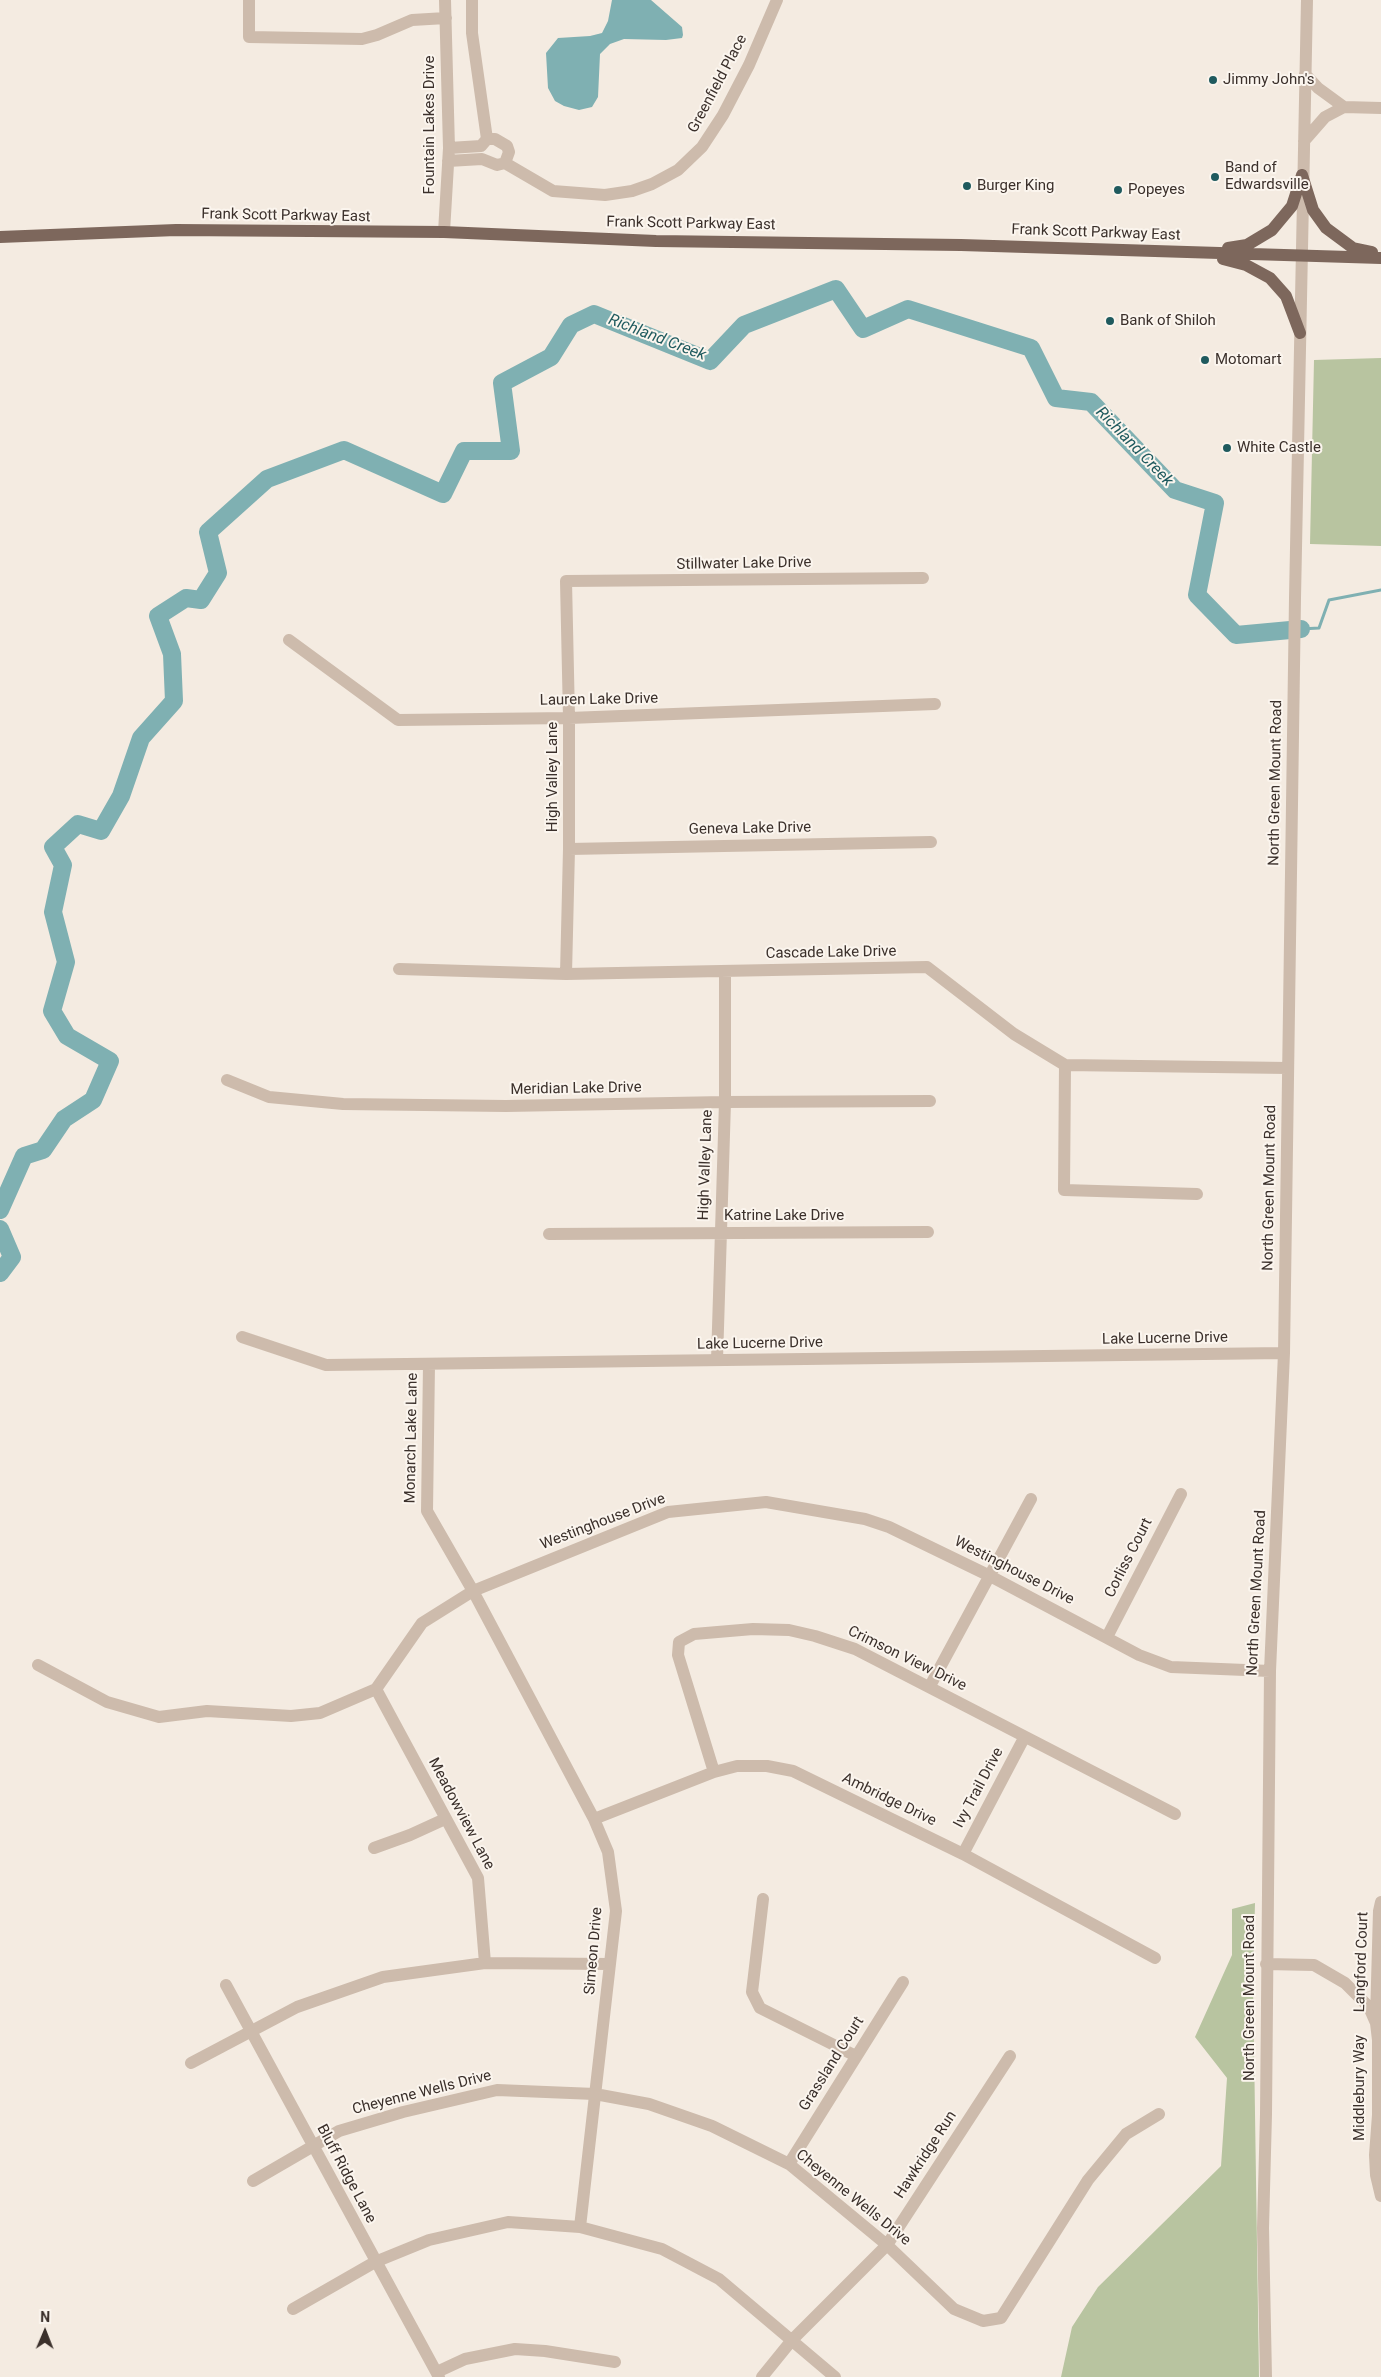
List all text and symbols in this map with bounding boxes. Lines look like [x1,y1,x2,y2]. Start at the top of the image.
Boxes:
street label: Greenfield Place [685,32,751,136]
street label: Fountain Lakes Drive [421,56,439,194]
place label: Jimmy John's [1223,71,1314,89]
marker: Jimmy John's [1207,74,1219,86]
place label: Band of Edwardsville [1225,159,1309,194]
marker: Band of Edwardsville [1209,171,1221,183]
place label: Burger King [977,177,1055,195]
marker: Burger King [961,180,973,192]
place label: Popeyes [1128,181,1185,199]
marker: Popeyes [1112,184,1124,196]
street label: Frank Scott Parkway East [201,206,371,226]
street label: Frank Scott Parkway East [606,214,776,234]
street label: Frank Scott Parkway East [1011,221,1181,245]
water label: Richland Creek [605,311,709,365]
place label: Bank of Shiloh [1120,312,1216,330]
marker: Bank of Shiloh [1104,315,1116,327]
place label: Motomart [1215,351,1282,369]
marker: Motomart [1199,354,1211,366]
water label: Richland Creek [1091,403,1177,491]
place label: White Castle [1237,439,1321,457]
marker: White Castle [1221,442,1233,454]
street label: Stillwater Lake Drive [676,554,812,574]
street label: Lauren Lake Drive [540,690,658,710]
street label: North Green Mount Road [1266,700,1286,866]
street label: High Valley Lane [544,722,562,832]
street label: Geneva Lake Drive [689,819,811,839]
street label: Cascade Lake Drive [765,943,897,963]
street label: Meridian Lake Drive [510,1079,642,1099]
street label: North Green Mount Road [1260,1105,1280,1271]
street label: High Valley Lane [695,1109,717,1221]
street label: Katrine Lake Drive [724,1207,844,1225]
street label: Lake Lucerne Drive [1102,1329,1228,1349]
street label: Lake Lucerne Drive [697,1334,823,1354]
street label: Monarch Lake Lane [402,1372,422,1504]
street label: Westinghouse Drive [538,1490,668,1554]
street label: North Green Mount Road [1244,1510,1270,1676]
street label: Corliss Court [1101,1515,1157,1601]
street label: Westinghouse Drive [951,1533,1077,1609]
street label: Crimson View Drive [845,1622,969,1696]
street label: Ivy Trail Drive [950,1745,1008,1831]
street label: Meadowview Lane [424,1755,498,1873]
street label: Ambridge Drive [839,1769,939,1831]
street label: Simeon Drive [581,1906,607,1996]
street label: Langford Court [1351,1911,1373,2013]
street label: North Green Mount Road [1241,1915,1259,2081]
street label: Grassland Court [796,2013,868,2115]
street label: Middlebury Way [1351,2035,1369,2141]
street label: Cheyenne Wells Drive [351,2067,493,2119]
street label: Hawkridge Run [891,2108,961,2202]
street label: Bluff Ridge Lane [312,2122,380,2226]
street label: Cheyenne Wells Drive [792,2146,914,2250]
north arrow [20,2307,70,2357]
text: N [40,2309,50,2325]

